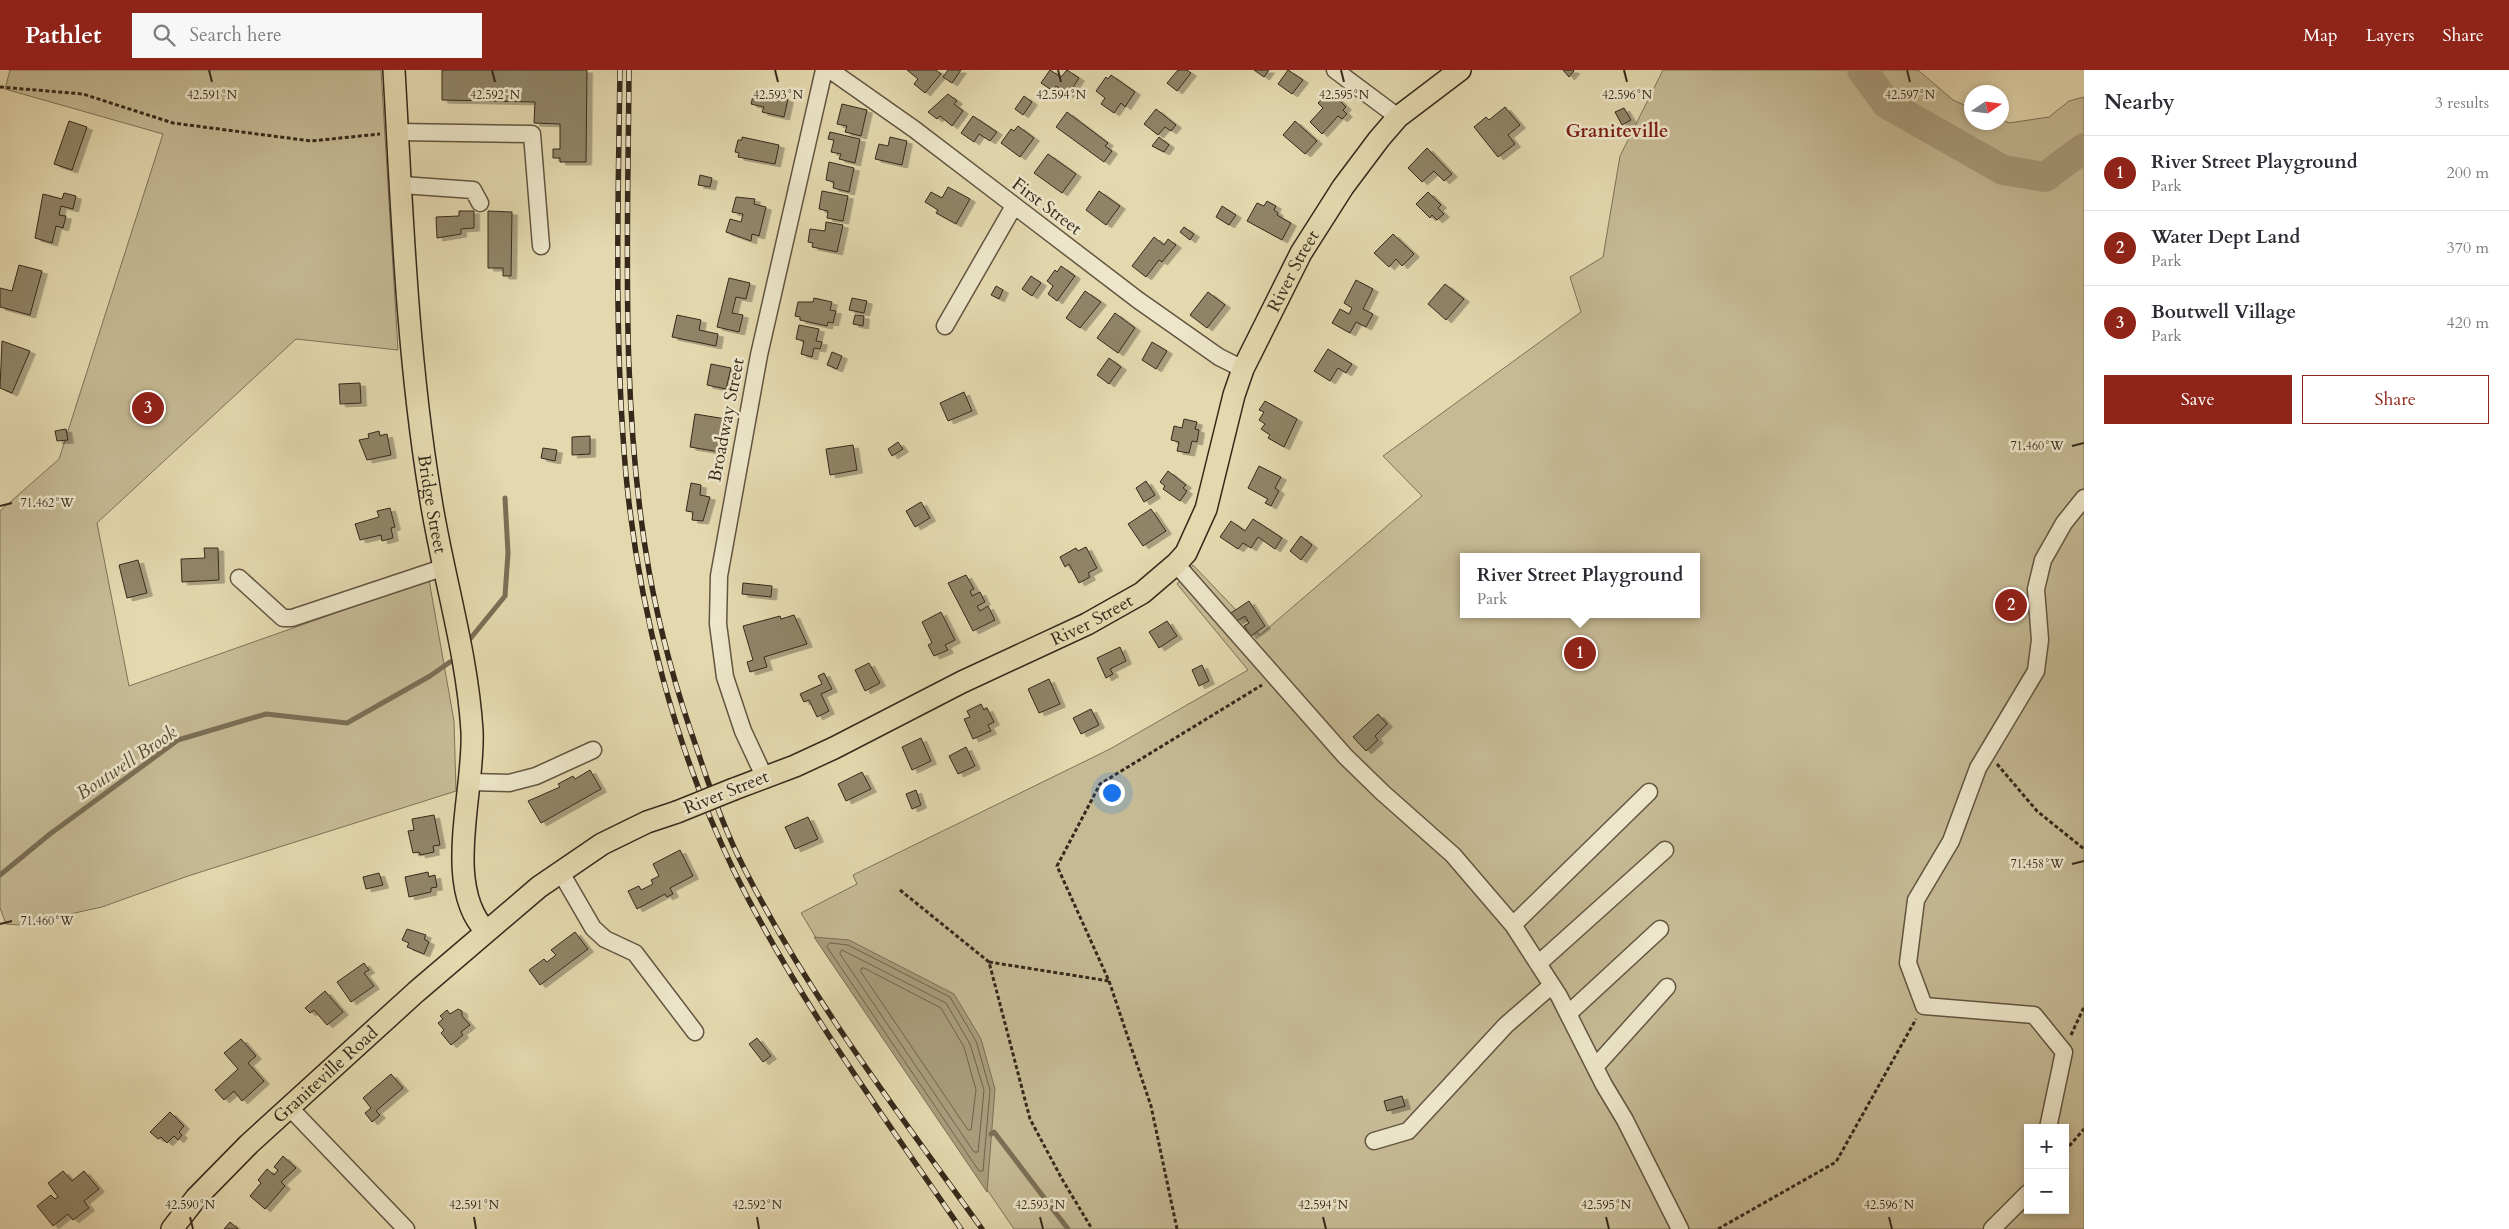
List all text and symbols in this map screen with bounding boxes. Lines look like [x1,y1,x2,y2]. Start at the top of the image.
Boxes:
search box [132,13,482,58]
text: Pathlet [25,19,102,52]
icon: search [150,21,178,49]
text: Search here [190,22,282,48]
text: Map [2303,23,2338,48]
text: Layers [2366,23,2415,48]
text: Share [2443,23,2484,48]
north arrow [1964,85,2009,130]
text: 42.591°N [187,87,238,103]
text: 42.592°N [470,87,521,103]
text: 42.593°N [753,87,804,103]
text: 42.594°N [1036,87,1087,103]
text: 42.595°N [1319,87,1370,103]
text: 42.596°N [1602,87,1653,103]
text: 42.597°N [1885,87,1936,103]
text: Nearby [2104,88,2175,117]
text: 3 results [2435,92,2489,114]
district label: Graniteville [1566,118,1668,144]
text: River Street Playground [2151,149,2358,175]
text: 1 [2116,162,2124,184]
text: 200 m [2447,162,2489,184]
street label: First Street [1007,172,1087,241]
text: Park [2151,175,2182,197]
text: Water Dept Land [2151,224,2300,250]
street label: River Street [1261,225,1326,316]
text: 2 [2116,237,2124,259]
text: 370 m [2447,237,2489,259]
text: Park [2151,250,2182,272]
text: Boutwell Village [2151,299,2296,325]
text: 3 [2116,312,2124,334]
text: 420 m [2447,312,2489,334]
text: Park [2151,325,2182,347]
street label: Broadway Street [702,356,751,484]
button: Save [2104,375,2292,424]
button: Share [2302,375,2489,424]
pin: 3 [132,389,164,427]
text: 71.460°W [2010,438,2064,454]
street label: Bridge Street [411,453,453,556]
text: 71.462°W [20,495,74,511]
popup [1460,553,1700,618]
text: River Street Playground [1477,562,1683,588]
pin: 2 [1995,586,2027,624]
street label: River Street [1047,588,1138,652]
text: Park [1477,588,1507,610]
pin: 1 [1564,634,1596,672]
water label: Boutwell Brook [71,719,183,806]
street label: River Street [680,764,773,821]
your location [1099,780,1125,806]
text: 71.458°W [2010,856,2064,872]
text: 71.460°W [20,913,74,929]
street label: Graniteville Road [268,1020,384,1129]
map controls [2024,1124,2069,1214]
button: + [2024,1124,2069,1169]
button: − [2024,1169,2069,1214]
text: 42.590°N [165,1197,216,1213]
text: 42.591°N [449,1197,500,1213]
text: 42.592°N [732,1197,783,1213]
text: 42.593°N [1015,1197,1066,1213]
text: 42.594°N [1298,1197,1349,1213]
text: 42.595°N [1581,1197,1632,1213]
text: 42.596°N [1864,1197,1915,1213]

